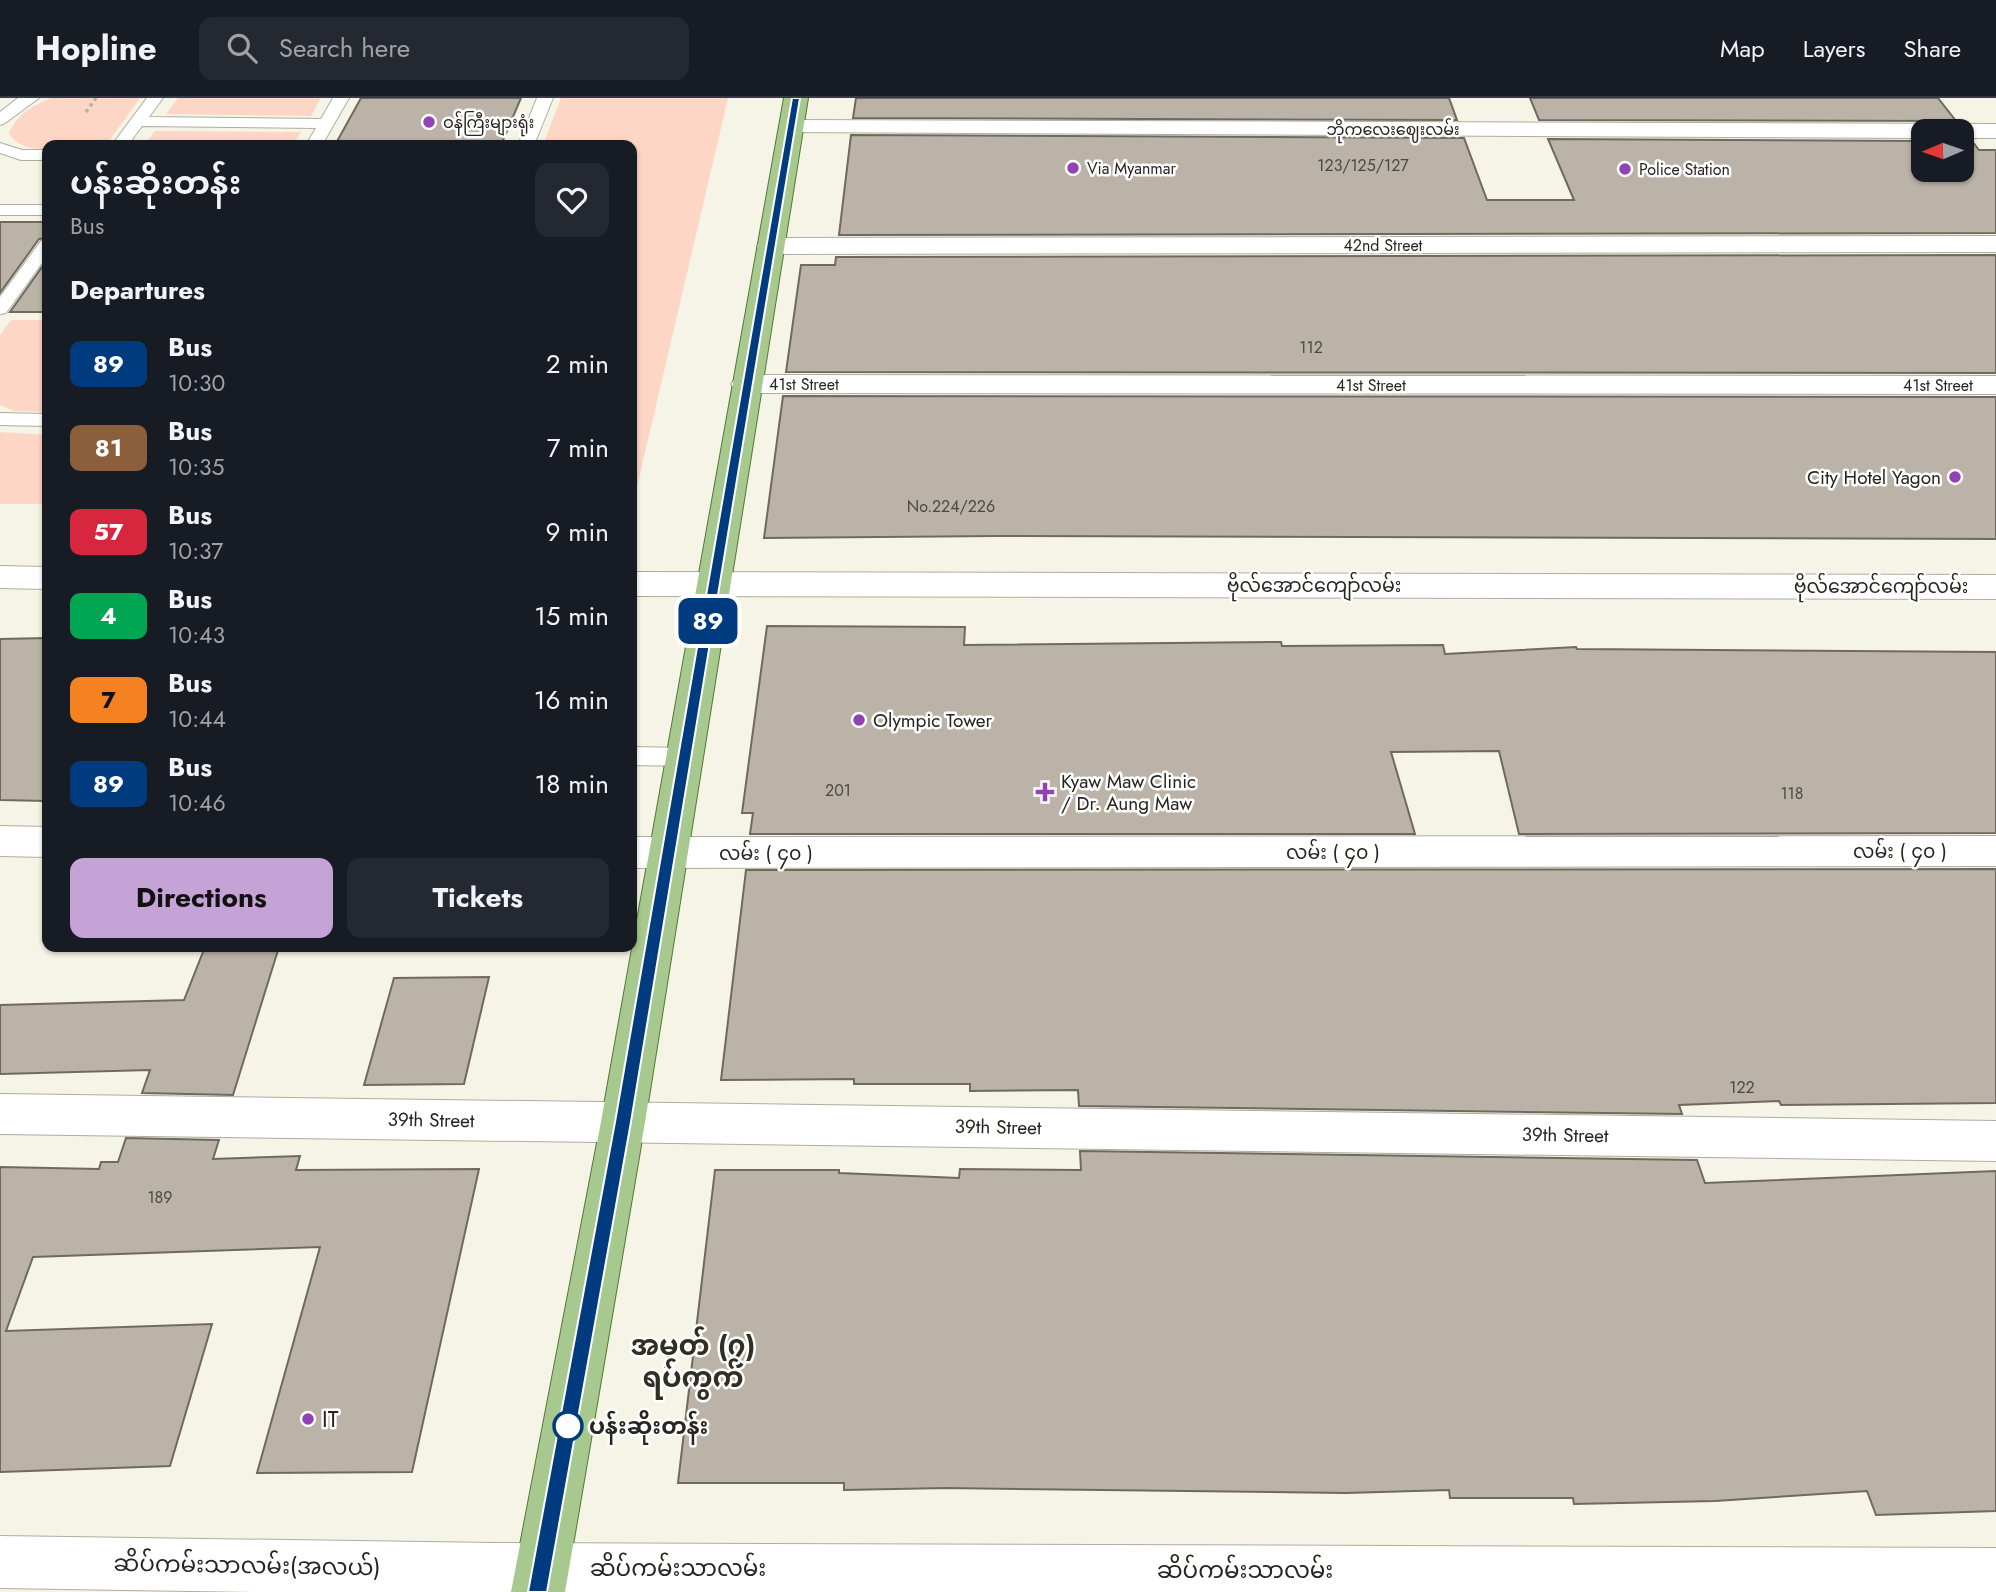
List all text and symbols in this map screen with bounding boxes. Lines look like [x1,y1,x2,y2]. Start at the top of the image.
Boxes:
search box [199,17,689,80]
text: Hopline [35,25,157,72]
icon: search [223,29,261,67]
text: Search here [279,29,410,67]
text: Map [1720,31,1765,66]
text: Layers [1803,31,1865,66]
text: Share [1903,31,1961,66]
place label: ဝန်ကြီးများရုံး [443,111,534,137]
marker: ဝန်ကြီးများရုံး [421,114,437,130]
street label: ဘိုကလေးဈေးလမ်း [1326,118,1460,144]
north arrow [1911,119,1974,182]
map controls [1911,119,1974,182]
house number: 123/125/127 [1317,154,1409,177]
place label: Via Myanmar [1087,157,1176,180]
place label: Police Station [1639,158,1730,181]
text: ပန်းဆိုးတန်း [70,159,241,206]
marker: Via Myanmar [1065,160,1081,176]
marker: Police Station [1617,161,1633,177]
button: heart [535,163,609,237]
text: Bus [70,209,104,243]
street label: 42nd Street [1344,234,1423,257]
text: Departures [70,271,205,309]
text: Bus [168,328,212,366]
house number: 112 [1299,336,1323,359]
text: 2 min [546,345,609,383]
text: 89 [93,346,124,381]
text: 10:30 [168,366,225,400]
street label: 41st Street [769,373,839,396]
street label: 41st Street [1336,374,1406,397]
street label: 41st Street [1903,374,1973,397]
text: Bus [168,412,212,450]
text: 7 min [547,429,609,467]
text: 81 [95,430,122,465]
text: 10:35 [168,450,225,484]
place label: City Hotel Yagon [1807,464,1941,491]
marker: City Hotel Yagon [1947,469,1963,485]
house number: No.224/226 [907,495,995,518]
text: Bus [168,496,212,534]
text: 9 min [546,513,609,551]
text: 57 [94,514,123,549]
text: 10:37 [168,534,223,568]
street label: ဗိုလ်အောင်ကျော်လမ်း [1227,571,1401,602]
street label: ဗိုလ်အောင်ကျော်လမ်း [1794,572,1968,603]
text: Bus [168,580,212,618]
text: 15 min [534,597,609,635]
text: 4 [100,598,117,633]
line badge: 89 [676,598,740,644]
text: 89 [692,603,724,638]
text: 10:43 [168,618,225,652]
text: Bus [168,664,212,702]
text: 16 min [534,681,609,719]
text: 7 [101,682,116,717]
text: 10:44 [168,702,226,736]
place label: Olympic Tower [873,707,993,734]
marker: Olympic Tower [851,712,867,728]
text: Bus [168,748,212,786]
text: 18 min [535,765,609,803]
text: 89 [93,766,124,801]
place label: Kyaw Maw Clinic / Dr. Aung Maw [1061,768,1196,817]
house number: 201 [825,779,851,802]
marker: Kyaw Maw Clinic / Dr. Aung Maw [1035,782,1055,802]
house number: 118 [1780,782,1804,805]
text: 10:46 [168,786,226,820]
street label: လမ်း ( ၄၀ ) [1853,837,1947,867]
street label: လမ်း ( ၄၀ ) [1286,838,1380,868]
street label: လမ်း ( ၄၀ ) [719,839,813,869]
button: Directions [70,858,333,938]
button: Tickets [347,858,609,938]
house number: 122 [1729,1076,1755,1099]
street label: 39th Street [387,1106,475,1134]
street label: 39th Street [954,1113,1042,1141]
street label: 39th Street [1521,1121,1609,1149]
house number: 189 [147,1186,173,1209]
district label: အမှတ် (၇) ရပ်ကွက် [631,1325,755,1400]
place label: IT [322,1402,339,1436]
place label: ပန်းဆိုးတန်း [589,1409,708,1445]
marker: IT [300,1411,316,1427]
marker: ပန်းဆိုးတန်း [553,1411,583,1441]
street label: ဆိပ်ကမ်းသာလမ်း(အလယ်) [113,1546,381,1584]
street label: ဆိပ်ကမ်းသာလမ်း [590,1551,766,1585]
street label: ဆိပ်ကမ်းသာလမ်း [1157,1553,1333,1587]

